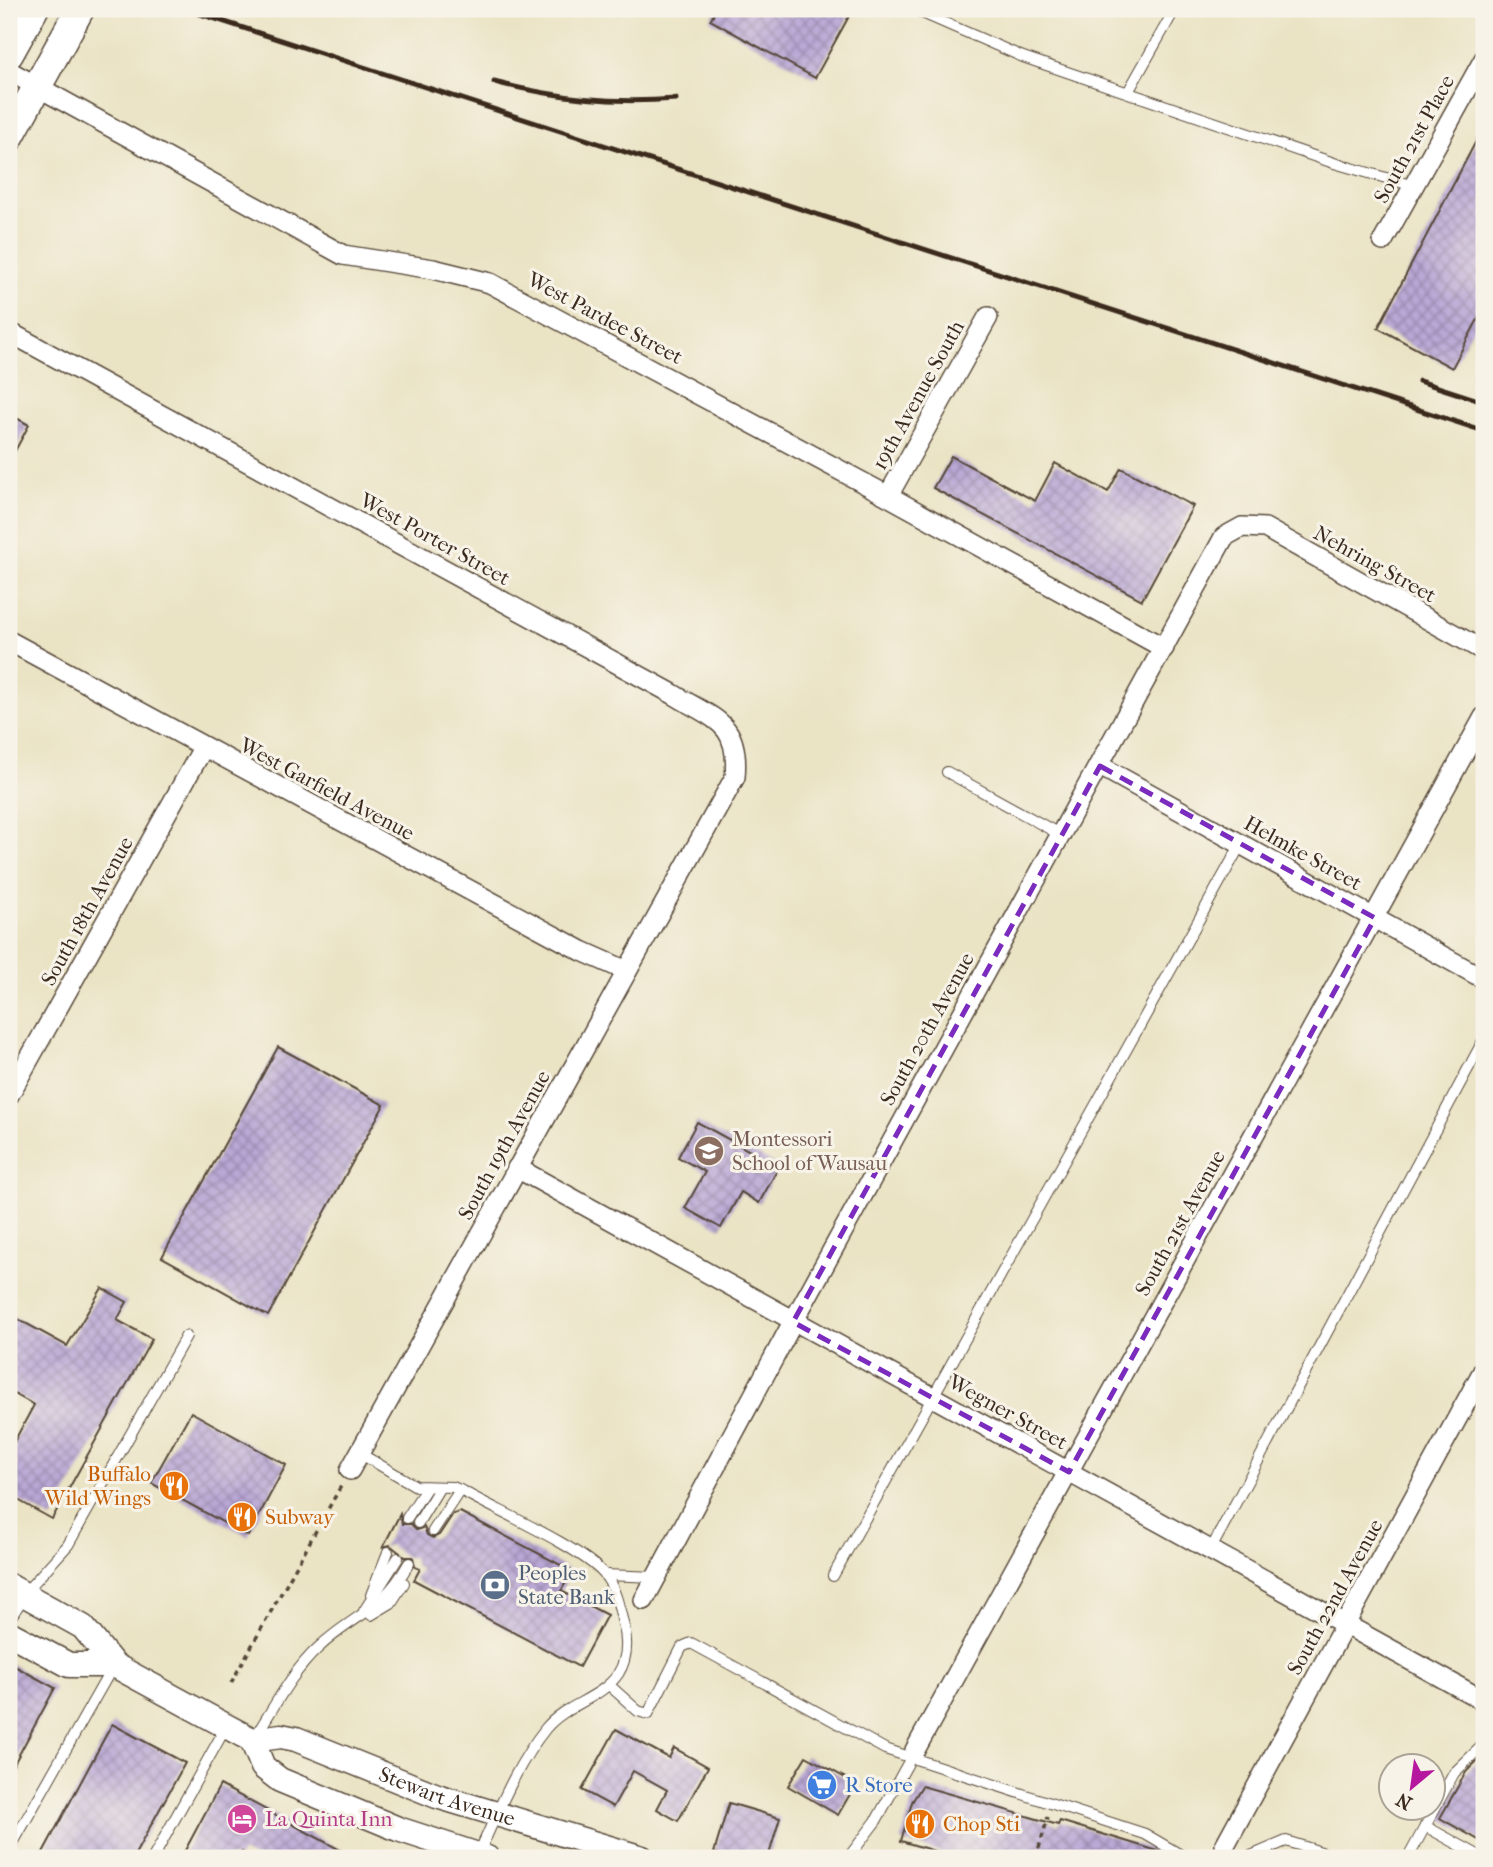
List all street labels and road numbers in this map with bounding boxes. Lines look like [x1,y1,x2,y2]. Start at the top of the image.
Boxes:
street label: South 21st Place [1369,71,1459,207]
street label: West Pardee Street [522,266,687,369]
street label: 19th Avenue South [867,316,969,474]
street label: West Porter Street [355,487,515,590]
street label: Nehring Street [1310,521,1441,608]
street label: West Garfield Avenue [235,732,418,845]
street label: Helmke Street [1240,811,1366,895]
street label: South 18th Avenue [36,832,138,990]
street label: South 20th Avenue [875,948,979,1110]
street label: South 19th Avenue [453,1066,555,1224]
street label: South 21st Avenue [1130,1146,1230,1300]
street label: Wegner Street [943,1369,1072,1455]
street label: South 22nd Avenue [1282,1515,1388,1679]
street label: Stewart Avenue [375,1762,518,1831]

